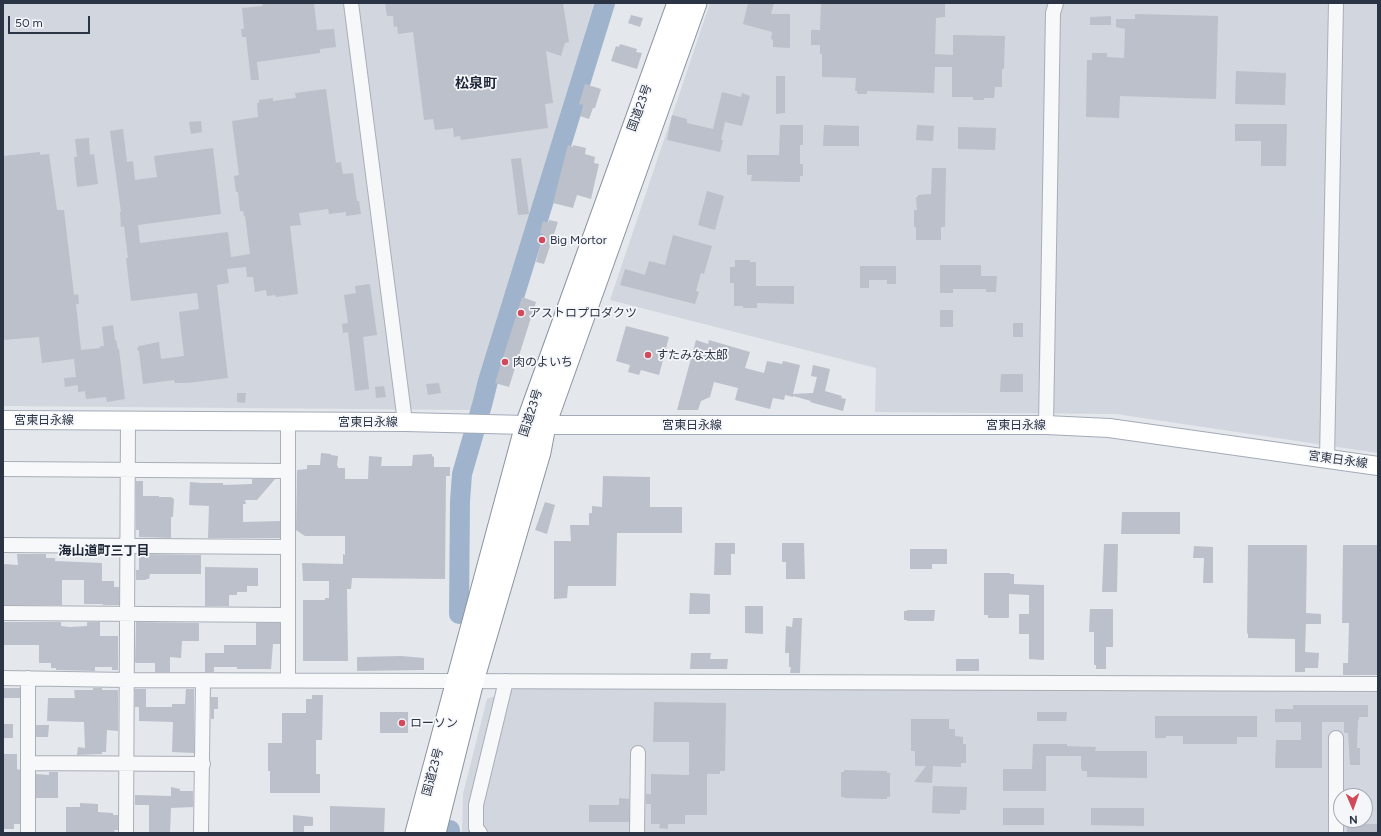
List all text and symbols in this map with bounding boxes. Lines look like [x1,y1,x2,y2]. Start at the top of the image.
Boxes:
scale bar [10,8,92,34]
text: 50 m [15,16,43,30]
district label: 松泉町 [455,76,497,92]
street label: 国道23号 [625,82,655,134]
place label: Big Mortor [550,233,607,247]
marker: Big Mortor [537,235,547,245]
place label: アストロプロダクツ [529,306,637,320]
marker: アストロプロダクツ [516,308,526,318]
place label: すたみな太郎 [656,348,728,362]
marker: すたみな太郎 [643,350,653,360]
place label: 肉のよいち [513,355,573,369]
marker: 肉のよいち [500,357,510,367]
street label: 国道23号 [517,387,545,439]
street label: 宮東日永線 [14,413,74,427]
street label: 宮東日永線 [338,415,398,429]
street label: 宮東日永線 [662,418,722,432]
street label: 宮東日永線 [986,418,1046,432]
street label: 宮東日永線 [1307,449,1369,471]
district label: 海山道町三丁目 [59,543,149,559]
place label: ローソン [410,716,458,730]
marker: ローソン [397,718,407,728]
street label: 国道23号 [420,746,446,798]
north arrow [1333,788,1373,828]
text: N [1349,813,1358,826]

